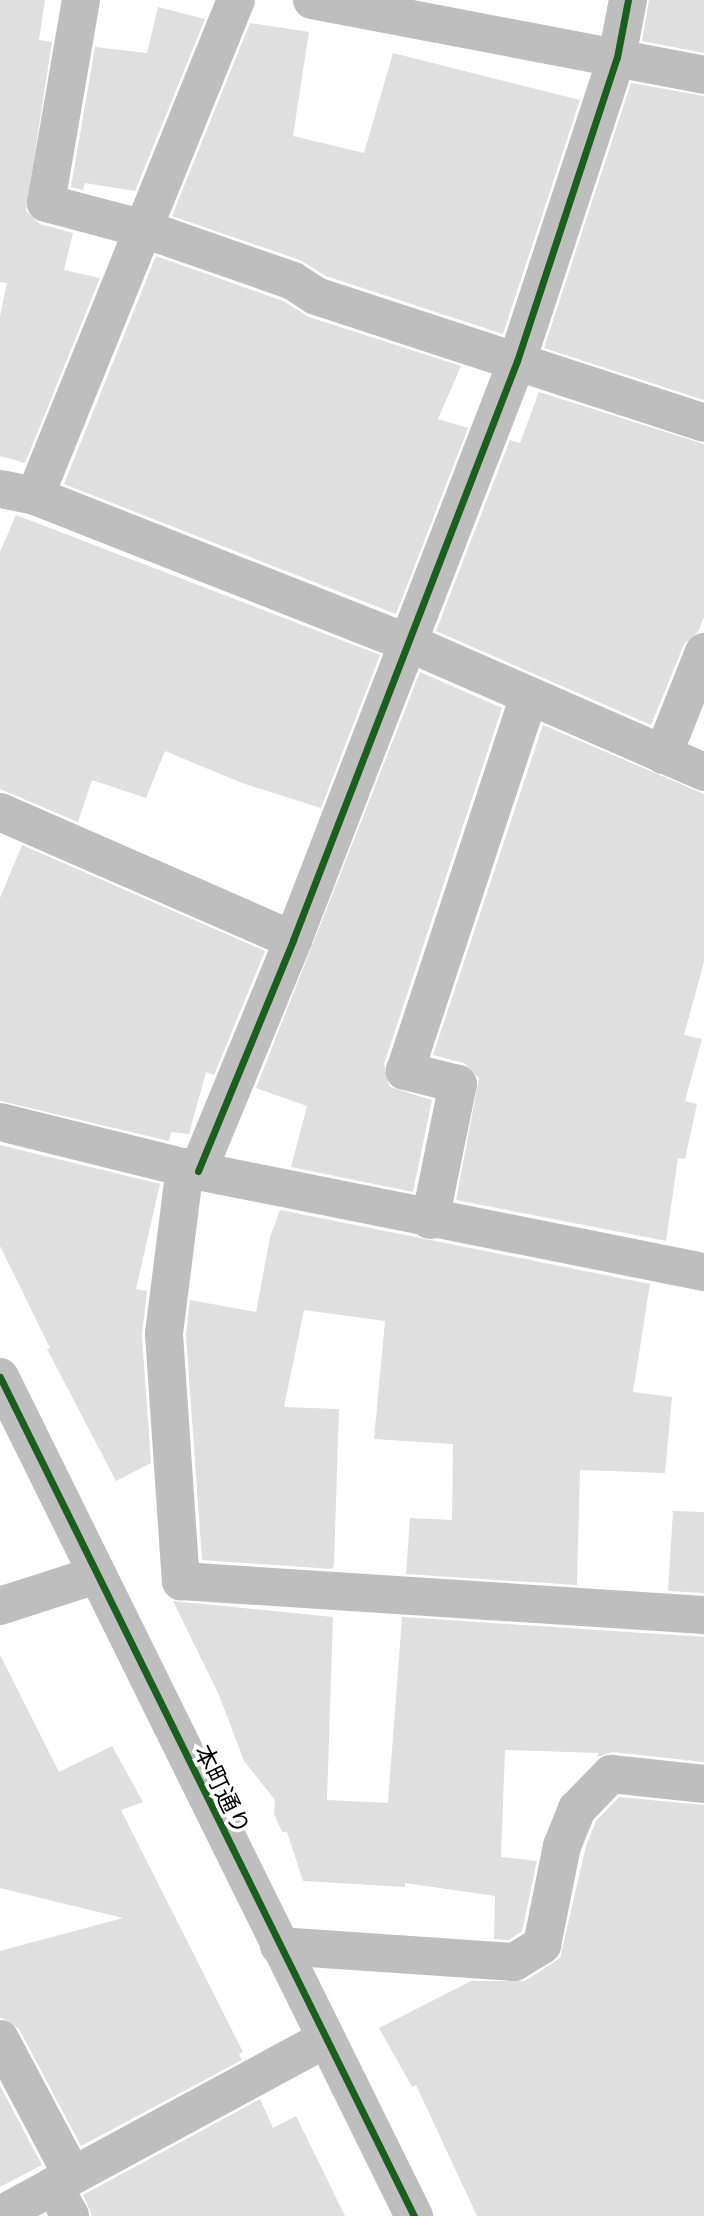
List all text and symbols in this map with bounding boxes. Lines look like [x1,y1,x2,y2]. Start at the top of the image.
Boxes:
street label: 本町通り [189,1740,257,1838]

